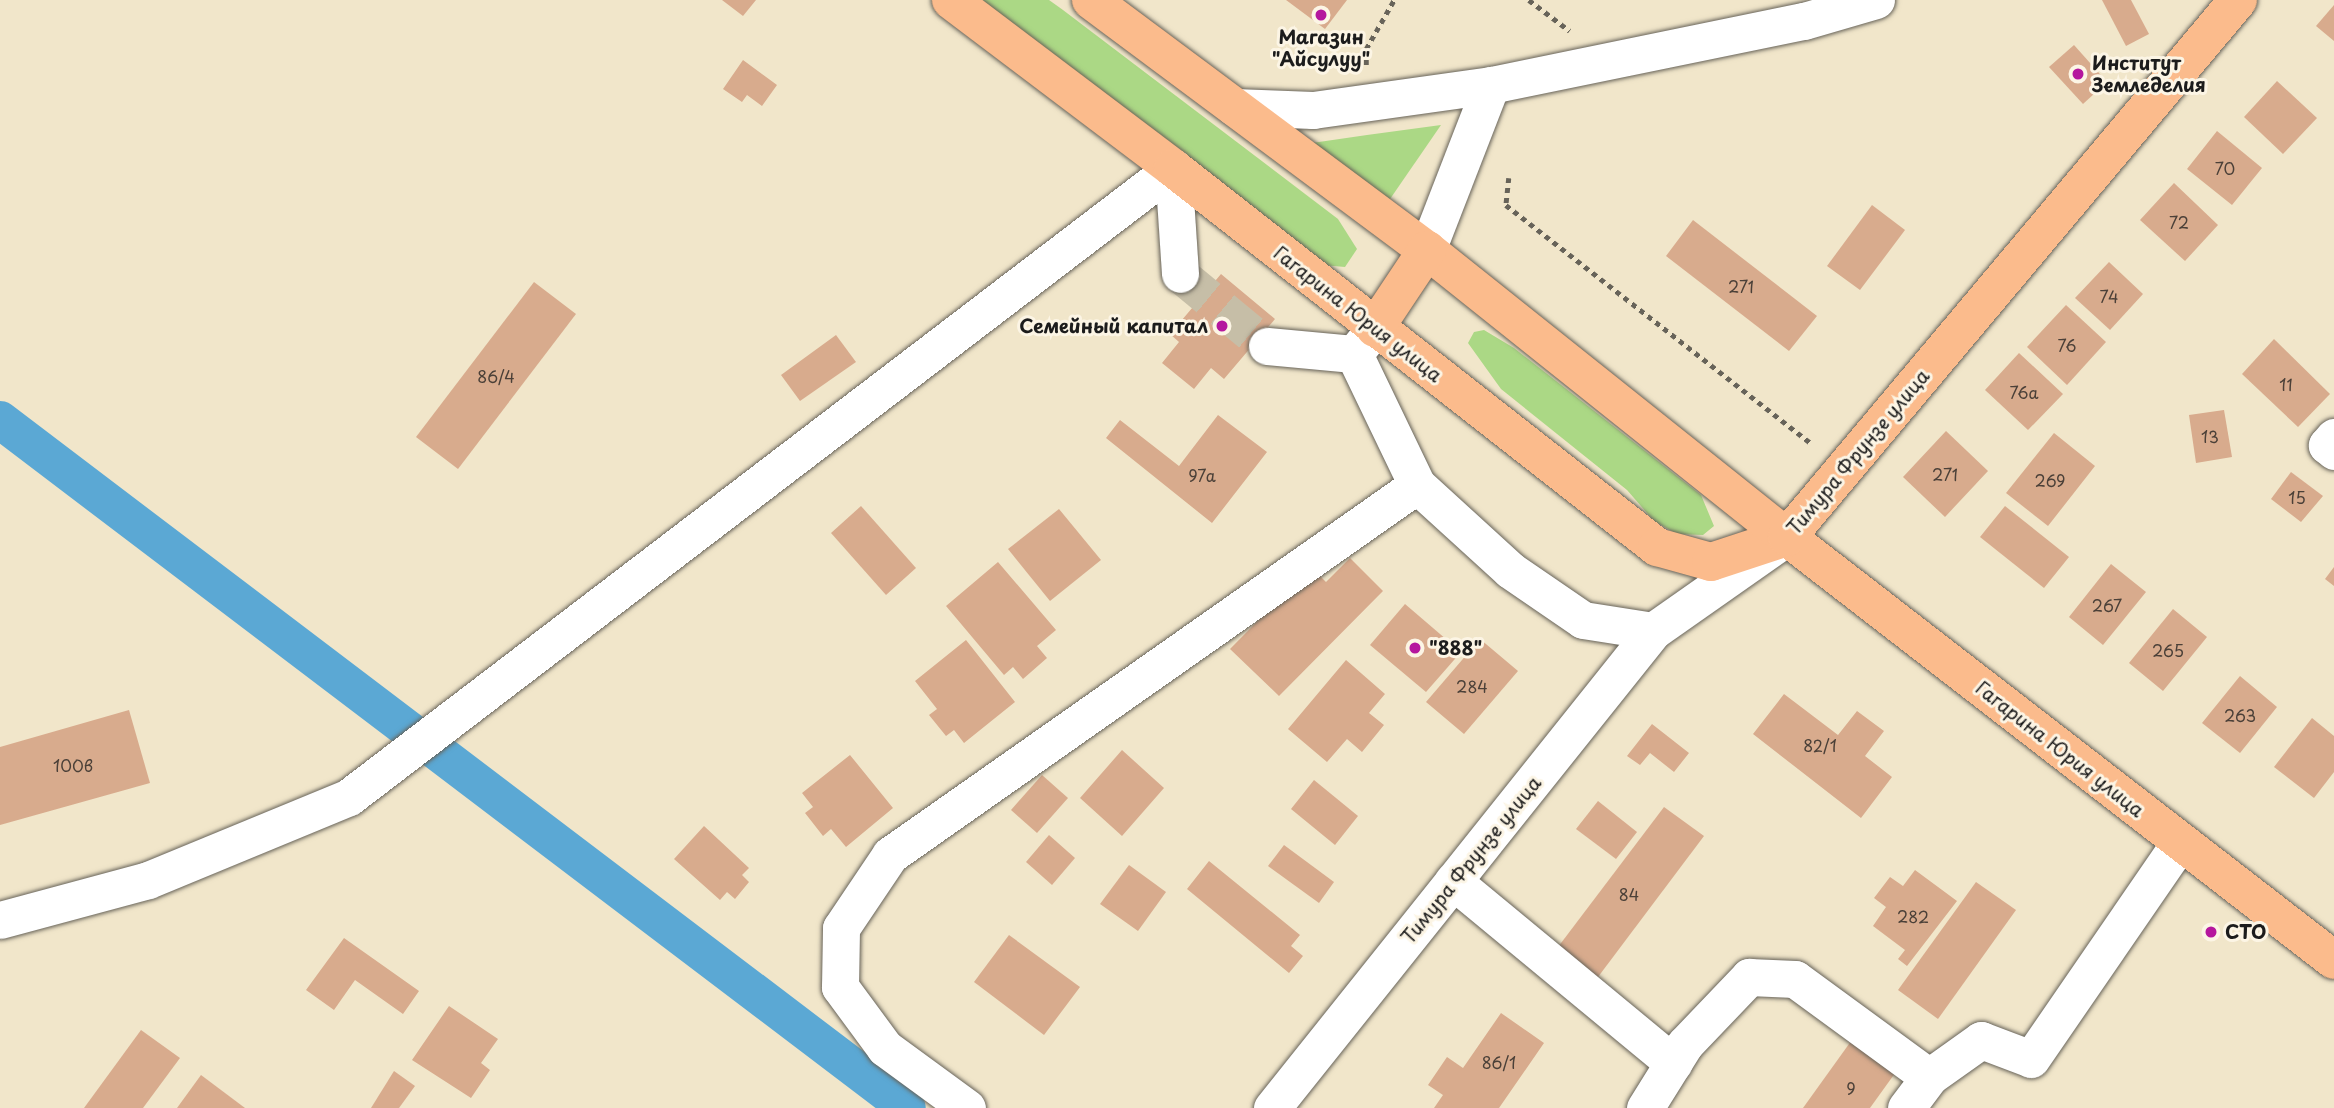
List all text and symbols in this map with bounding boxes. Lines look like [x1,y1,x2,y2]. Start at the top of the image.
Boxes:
marker: Магазин "Айсулуу" [1313,7,1329,23]
place label: Магазин "Айсулуу" [1272,26,1370,70]
place label: Институт Земледелия [2092,52,2206,96]
marker: Институт Земледелия [2070,66,2086,82]
house number: 70 [2215,158,2235,178]
house number: 72 [2169,212,2189,232]
street label: Гагарина Юрия улица [1269,241,1447,387]
house number: 271 [1728,276,1754,296]
house number: 74 [2100,286,2118,306]
place label: Семейный капитал [1019,315,1208,337]
marker: Семейный капитал [1214,318,1230,334]
house number: 76 [2057,335,2077,355]
street label: Тимура Фрунзе улица [1782,364,1934,540]
house number: 86/4 [477,366,515,386]
house number: 11 [2279,374,2293,394]
house number: 76а [2010,382,2038,402]
house number: 13 [2201,426,2219,446]
house number: 271 [1932,464,1958,484]
house number: 97а [1188,465,1216,485]
house number: 269 [2035,470,2065,490]
house number: 15 [2288,487,2306,507]
house number: 267 [2092,595,2122,615]
place label: "888" [1429,637,1482,659]
marker: "888" [1407,640,1423,656]
house number: 265 [2152,640,2184,660]
house number: 284 [1456,676,1488,696]
street label: Гагарина Юрия улица [1971,676,2149,822]
house number: 263 [2224,705,2256,725]
house number: 82/1 [1803,735,1837,755]
house number: 100в [53,755,93,775]
street label: Тимура Фрунзе улица [1396,771,1546,949]
house number: 84 [1619,884,1639,904]
house number: 282 [1897,906,1929,926]
place label: CTO [2225,921,2266,943]
marker: CTO [2203,924,2219,940]
house number: 86/1 [1482,1052,1516,1072]
house number: 9 [1846,1078,1856,1098]

